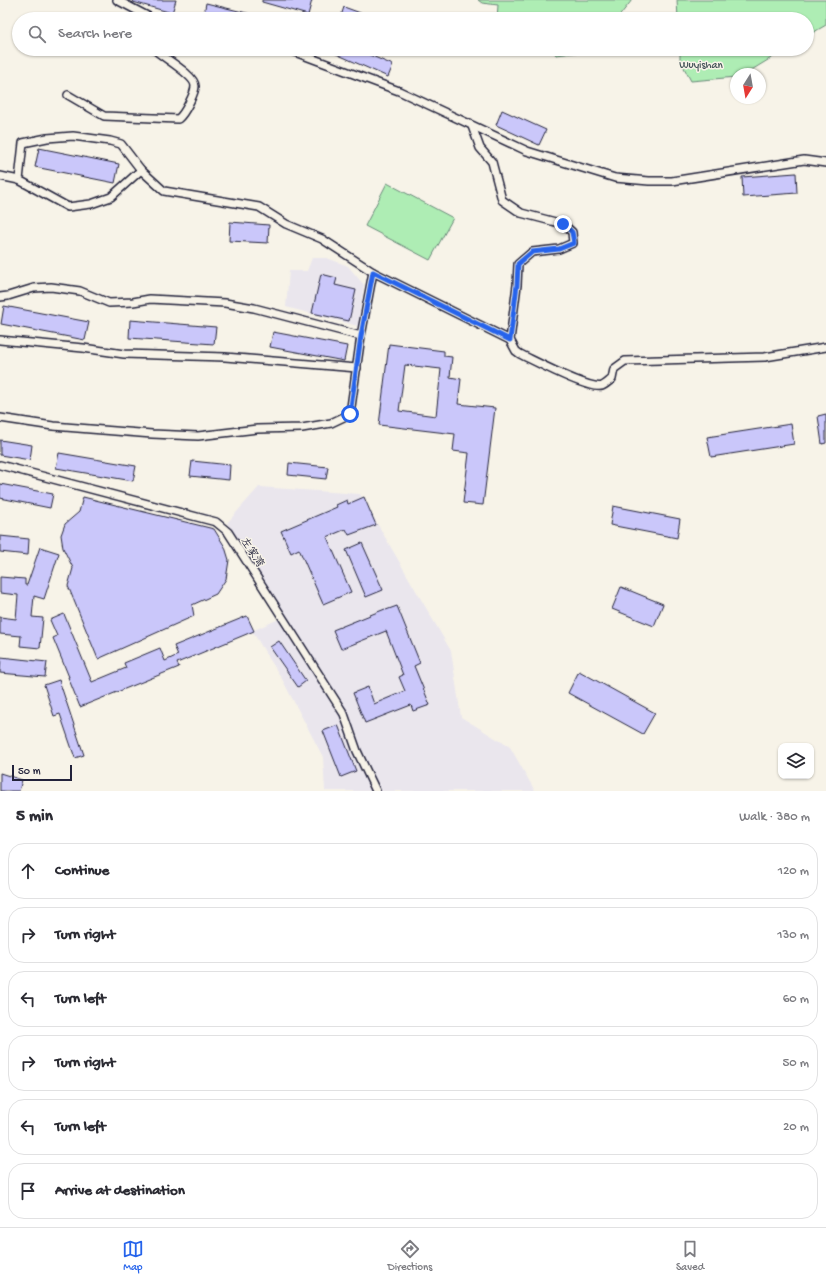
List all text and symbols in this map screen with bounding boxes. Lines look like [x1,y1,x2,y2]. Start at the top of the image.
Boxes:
search box [12,12,814,56]
icon: search [26,23,48,45]
text: Search here [58,25,132,43]
park label: Wuyishan [679,60,724,72]
north arrow [730,68,766,104]
route end [554,215,572,233]
route start [341,405,359,423]
street label: 左家湾 [237,535,266,570]
map controls [778,743,814,779]
button: layers [778,743,814,779]
scale bar [12,763,72,782]
text: 50 m [18,766,40,778]
text: 5 min [16,807,53,827]
text: Walk · 380 m [739,810,810,825]
icon: ahead [17,860,39,882]
text: Continue [55,862,109,880]
text: 120 m [778,864,809,879]
icon: right [17,924,39,946]
text: Turn right [55,926,115,944]
text: 130 m [777,928,809,943]
icon: left [17,988,39,1010]
text: Turn left [55,990,106,1008]
text: 60 m [783,992,809,1007]
icon: right [17,1052,39,1074]
text: Turn right [55,1054,115,1072]
text: 50 m [782,1056,809,1071]
icon: left [17,1116,39,1138]
text: Turn left [55,1118,106,1136]
text: 20 m [783,1120,809,1135]
icon: arrive [17,1180,39,1202]
text: Arrive at destination [55,1182,185,1200]
tab: Map [122,1238,144,1274]
tab: Directions [388,1238,432,1274]
tab: Saved [676,1238,704,1274]

